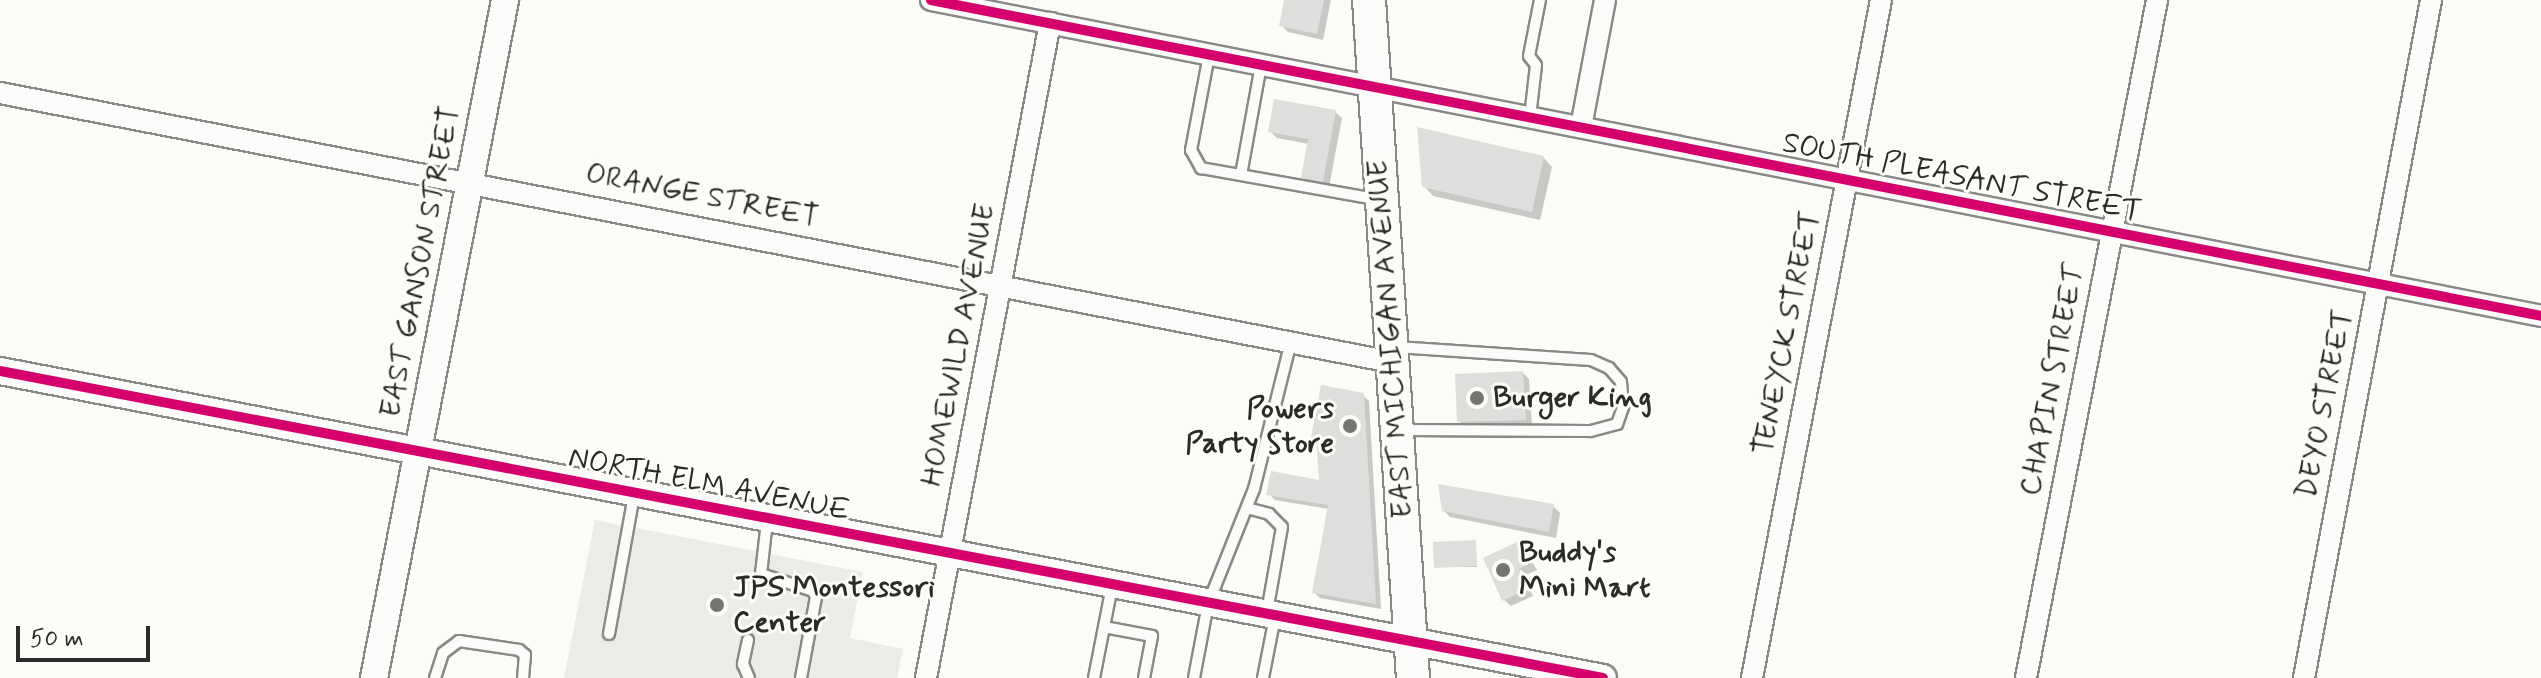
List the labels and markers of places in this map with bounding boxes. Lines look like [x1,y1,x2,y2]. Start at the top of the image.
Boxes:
place label: Burger King [1493,380,1647,416]
marker: Burger King [1468,389,1486,407]
place label: Powers Party Store [1185,391,1334,462]
marker: Powers Party Store [1341,417,1359,435]
place label: Buddy's Mini Mart [1519,535,1652,606]
marker: Buddy's Mini Mart [1494,561,1512,579]
place label: JPS Montessori Center [733,570,935,640]
marker: JPS Montessori Center [708,596,726,614]

